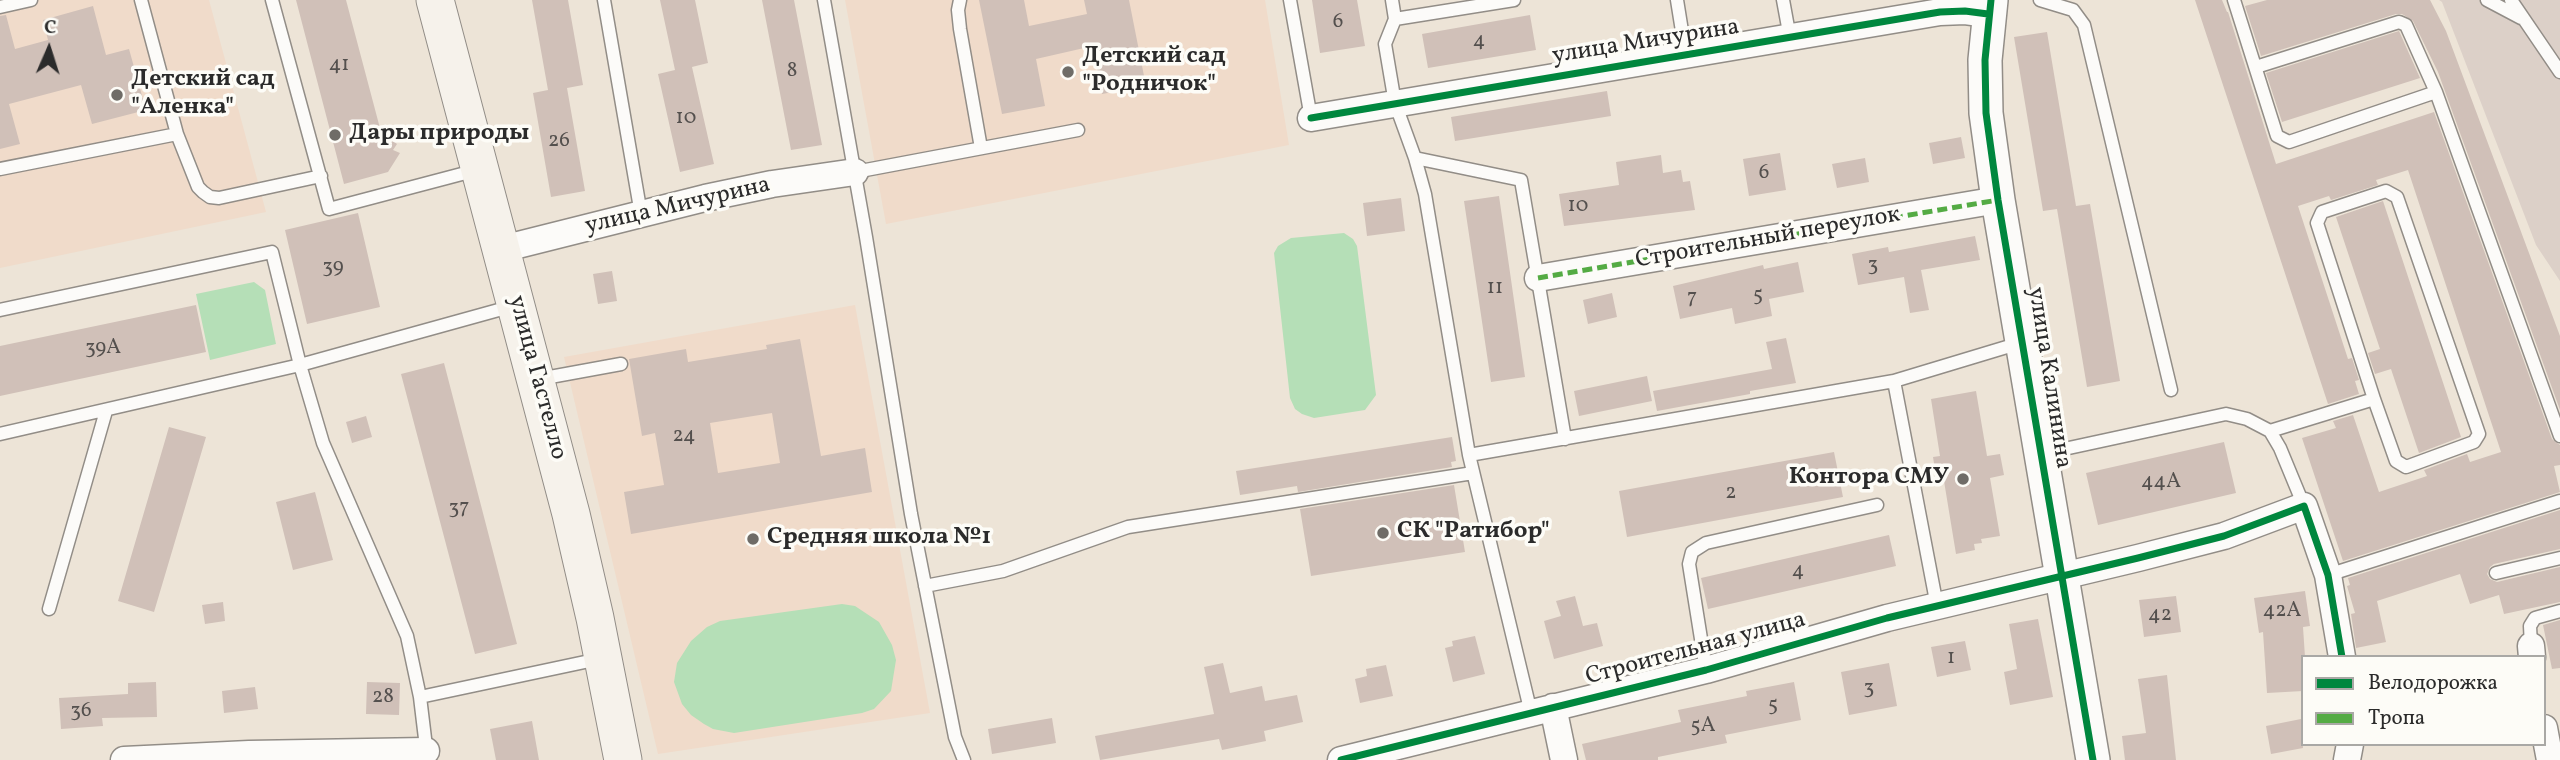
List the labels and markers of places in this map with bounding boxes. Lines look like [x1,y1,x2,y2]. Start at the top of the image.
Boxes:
place label: Детский сад "Родничок" [1082,44,1226,100]
marker: Детский сад "Родничок" [1060,64,1076,80]
place label: Детский сад "Аленка" [131,67,275,123]
marker: Детский сад "Аленка" [109,87,125,103]
place label: Дары природы [349,121,529,149]
marker: Дары природы [327,127,343,143]
place label: Контора СМУ [1789,465,1949,493]
marker: Контора СМУ [1955,471,1971,487]
place label: СК "Ратибор" [1397,519,1550,547]
place label: Средняя школа №1 [767,525,991,553]
marker: СК "Ратибор" [1375,525,1391,541]
marker: Средняя школа №1 [745,531,761,547]

